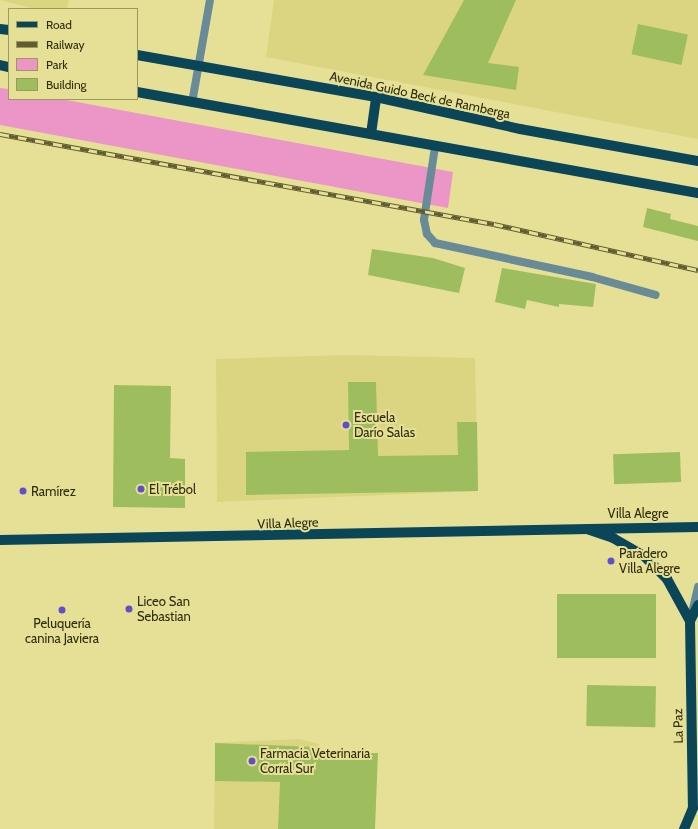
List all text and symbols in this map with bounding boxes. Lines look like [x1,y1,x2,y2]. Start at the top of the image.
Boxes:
legend [8,8,138,100]
text: Road [46,17,72,32]
text: Railway [46,37,84,52]
text: Park [46,57,68,72]
street label: Avenida Guido Beck de Ramberga [328,68,512,122]
text: Building [46,77,87,92]
place label: Escuela Darío Salas [354,410,415,441]
marker: Escuela Darío Salas [341,420,351,430]
place label: El Trébol [149,481,196,497]
place label: Ramírez [31,483,76,499]
marker: El Trébol [136,484,146,494]
marker: Ramírez [18,486,28,496]
street label: Villa Alegre [607,505,669,521]
street label: Villa Alegre [257,514,319,532]
place label: Paradero Villa Alegre [619,546,680,577]
marker: Paradero Villa Alegre [606,556,616,566]
place label: Liceo San Sebastian [137,594,191,625]
marker: Liceo San Sebastian [124,604,134,614]
marker: Peluquería canina Javiera [57,605,67,615]
place label: Peluquería canina Javiera [25,616,99,647]
street label: La Paz [670,708,686,744]
place label: Farmacia Veterinaria Corral Sur [260,746,370,777]
marker: Farmacia Veterinaria Corral Sur [247,756,257,766]

